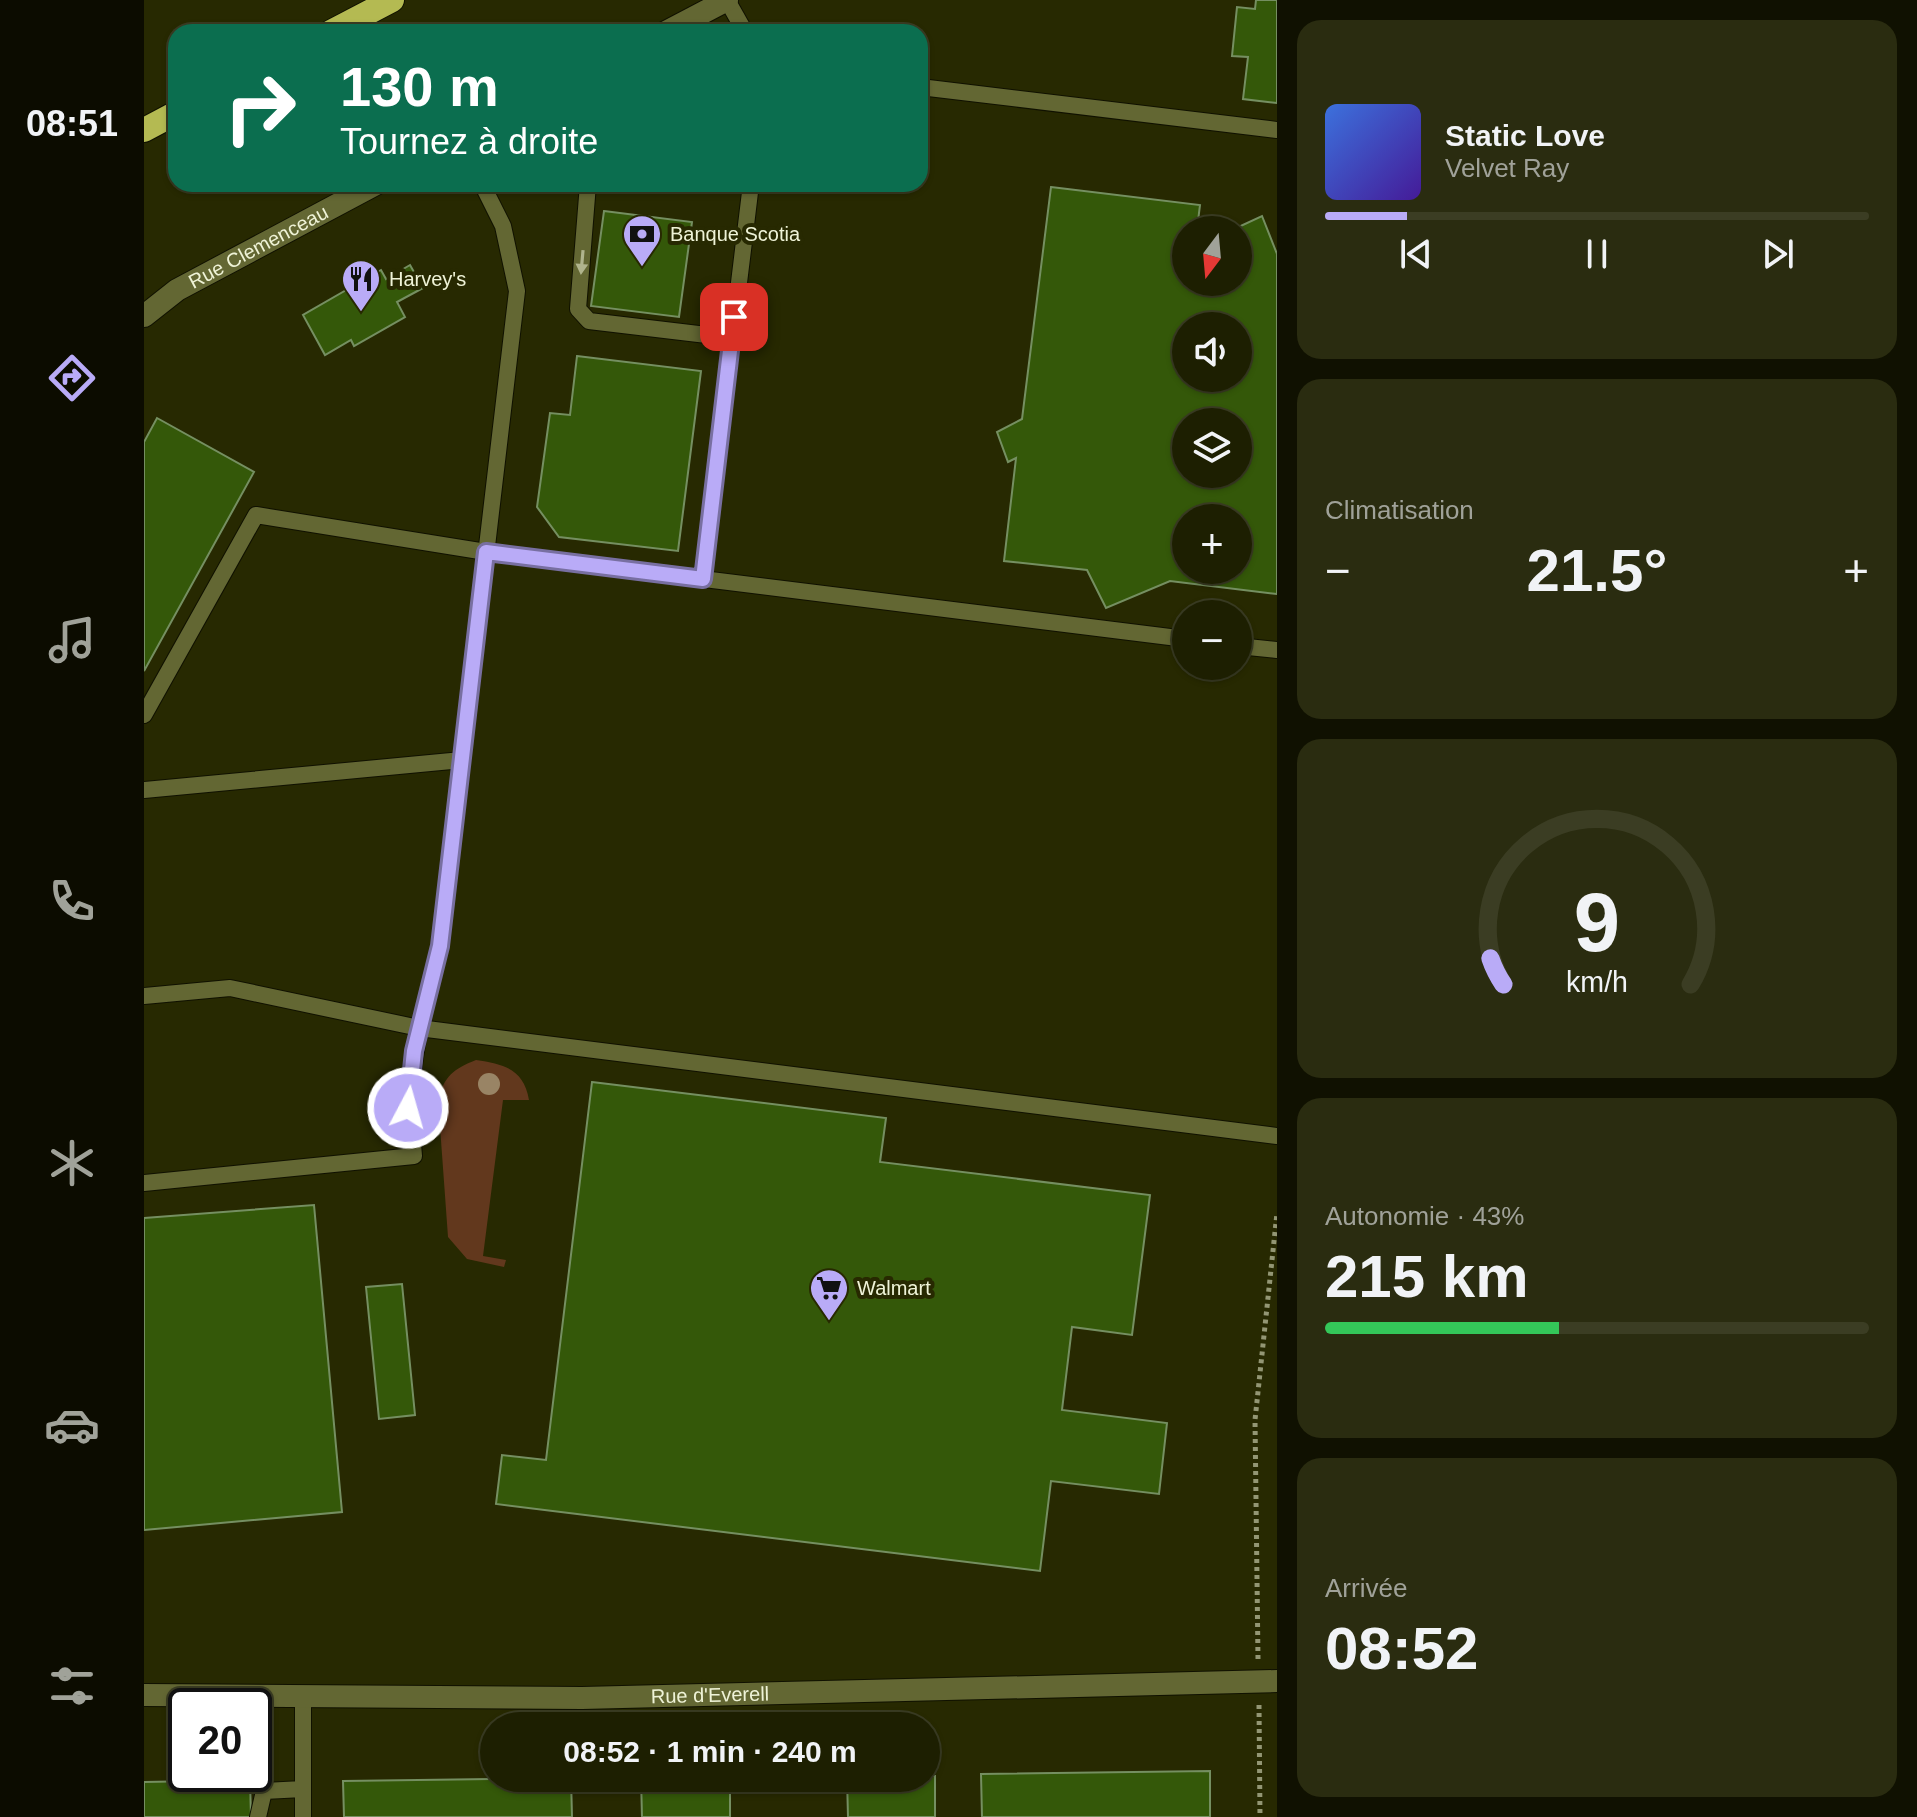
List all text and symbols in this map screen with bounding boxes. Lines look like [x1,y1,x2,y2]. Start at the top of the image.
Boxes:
text: 130 m [340,55,499,118]
icon: right [208,56,312,160]
text: 08:51 [26,103,118,144]
text: Static Love [1445,119,1605,152]
text: Tournez à droite [340,121,598,162]
text: Velvet Ray [1445,153,1569,183]
street label: Rue Clemenceau [185,201,332,293]
bank icon: Banque Scotia [621,213,663,268]
north arrow [1172,216,1252,296]
map controls [1172,216,1252,680]
place label: Banque Scotia [670,223,801,245]
icon: previous [1394,232,1438,276]
icon: pause [1575,232,1619,276]
icon: next [1756,232,1800,276]
one-way arrow [575,250,588,275]
restaurant icon: Harvey's [340,258,382,313]
place label: Harvey's [389,268,466,290]
pin [700,283,768,351]
icon: arrive [712,295,756,339]
button: sound [1172,312,1252,392]
icon: directions [44,350,100,406]
button: layers [1172,408,1252,488]
text: Climatisation [1325,495,1474,525]
button: + [1172,504,1252,584]
text: 21.5° [1527,537,1667,604]
text: − [1325,546,1351,595]
text: + [1843,546,1869,595]
button: − [1172,600,1252,680]
icon: music [44,612,100,668]
icon: phone [44,873,100,929]
text: 9 [1574,875,1620,968]
text: km/h [1566,966,1628,998]
position arrow [366,1066,450,1150]
icon: climate [44,1135,100,1191]
text: Autonomie · 43% [1325,1201,1524,1231]
text: 215 km [1325,1243,1529,1310]
supermarket icon: Walmart [808,1267,850,1322]
place label: Walmart [857,1277,931,1299]
icon: car [44,1397,100,1453]
text: Arrivée [1325,1573,1407,1603]
text: 08:52 [1325,1615,1478,1682]
icon: filters [44,1658,100,1714]
street label: Rue d'Everell [651,1682,769,1707]
speed limit sign: 20 [168,1688,272,1792]
text: 08:52 · 1 min · 240 m [563,1735,857,1768]

